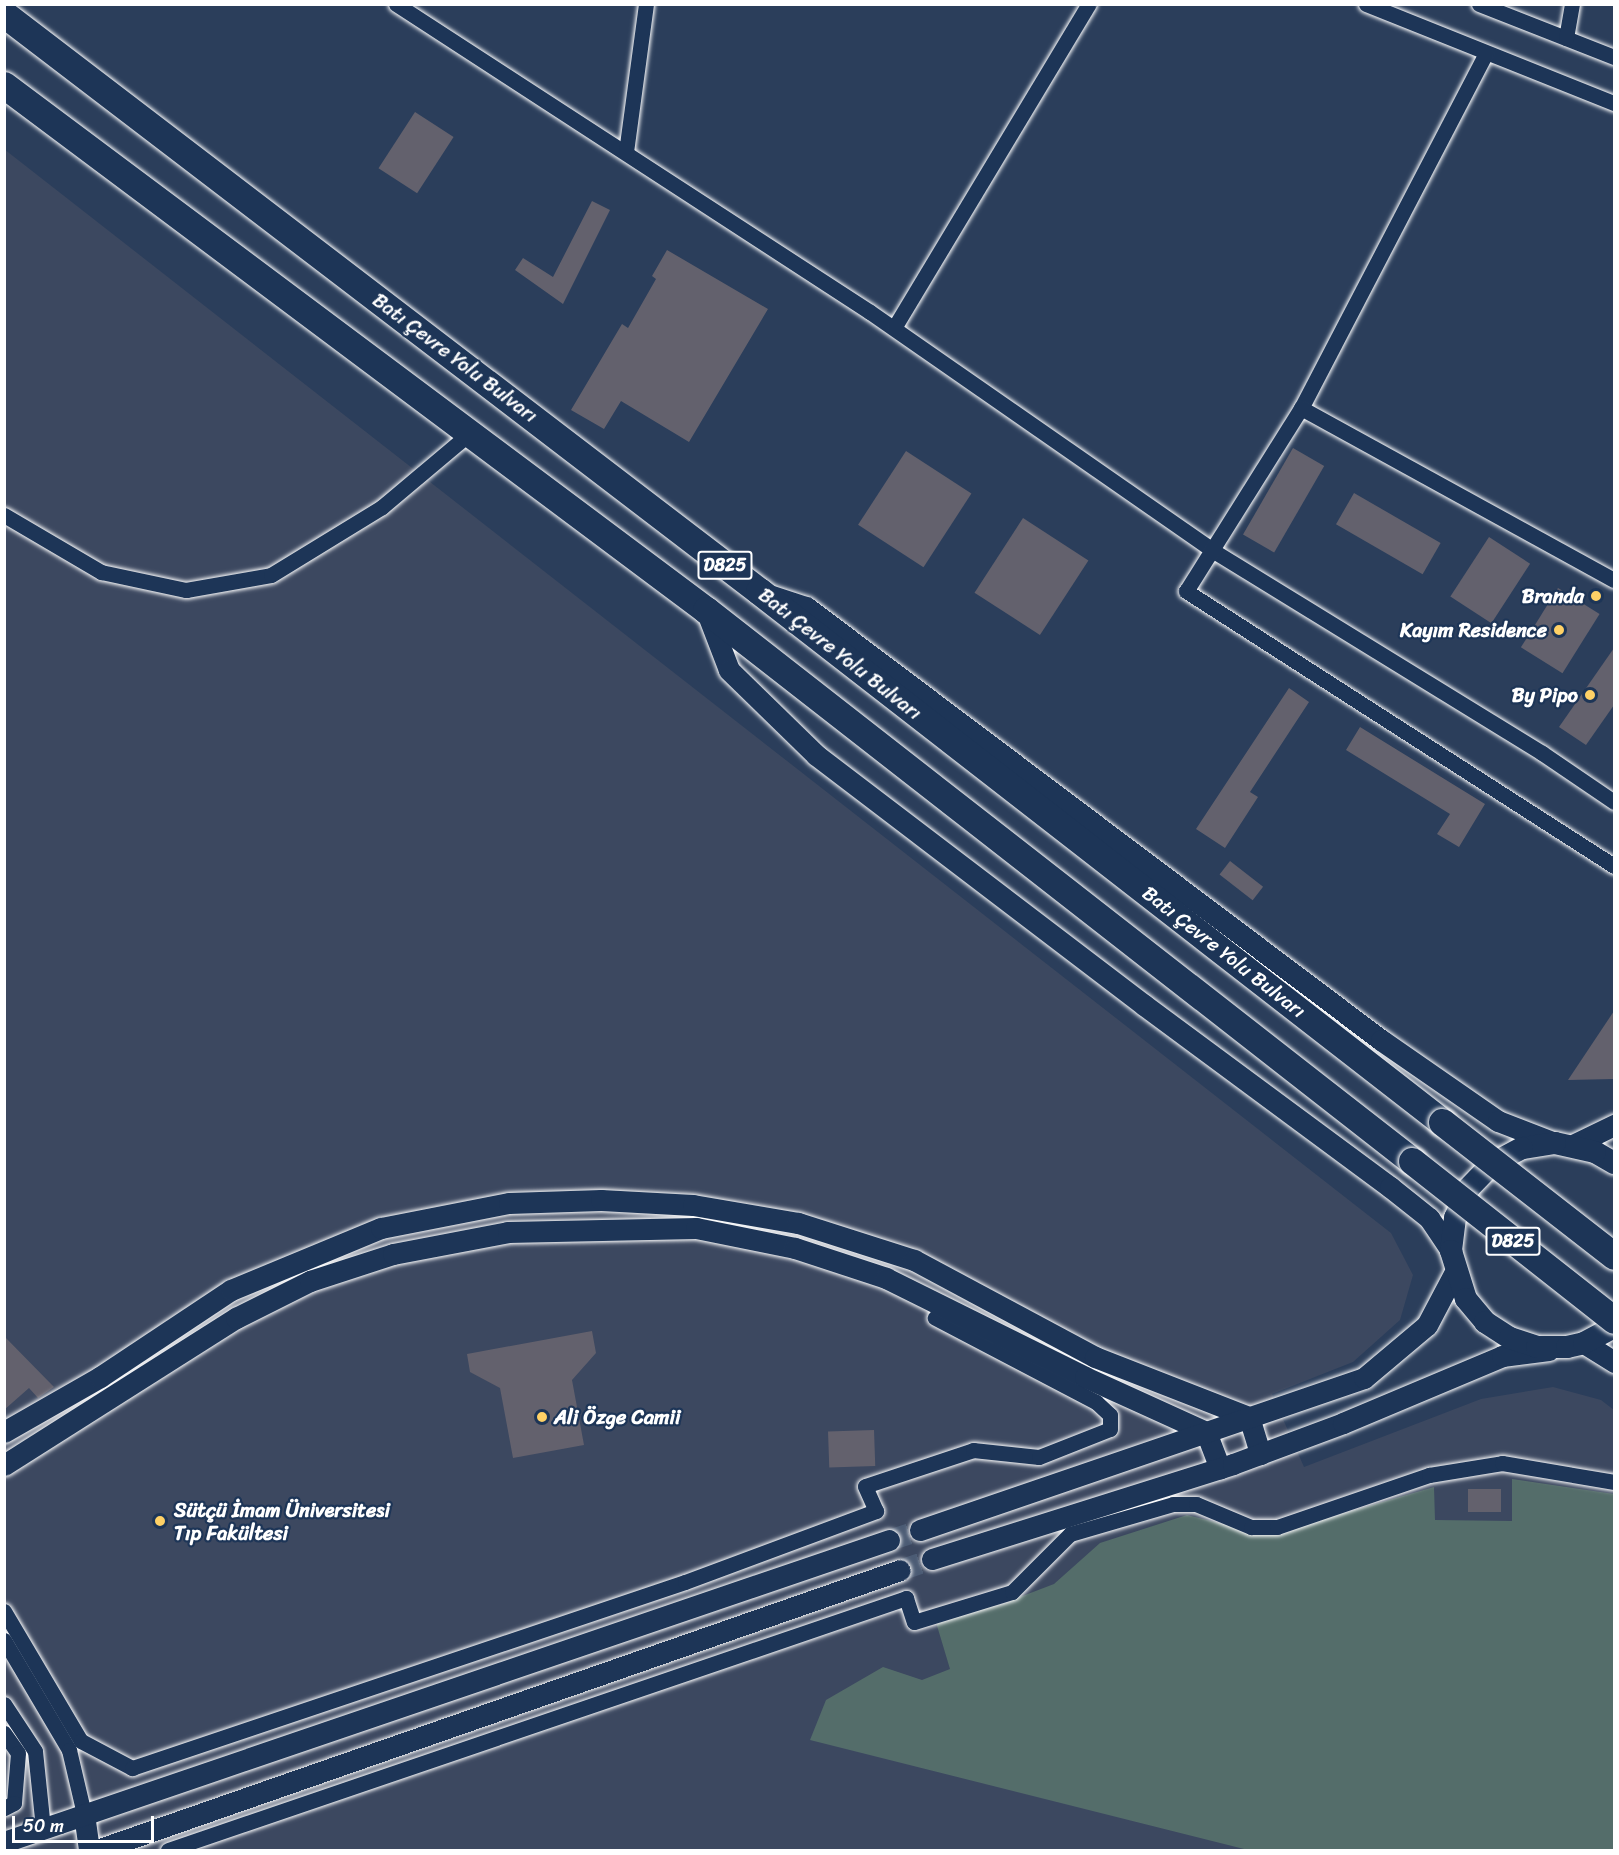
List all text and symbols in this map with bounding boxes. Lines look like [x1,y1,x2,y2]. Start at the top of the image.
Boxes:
street label: Batı Çevre Yolu Bulvarı [368,288,542,428]
road number: D825 [696,550,754,580]
street label: Batı Çevre Yolu Bulvarı [754,583,926,725]
place label: Branda [1522,584,1584,608]
marker: Branda [1589,589,1603,603]
place label: Kayım Residence [1400,618,1547,642]
marker: Kayım Residence [1552,623,1566,637]
place label: By Pipo [1511,683,1578,707]
marker: By Pipo [1583,688,1597,702]
street label: Batı Çevre Yolu Bulvarı [1138,881,1310,1023]
road number: D825 [1484,1226,1541,1256]
place label: Ali Özge Camii [554,1405,680,1429]
marker: Ali Özge Camii [535,1410,549,1424]
place label: Sütçü İmam Üniversitesi Tıp Fakültesi [174,1498,391,1545]
marker: Sütçü İmam Üniversitesi Tıp Fakültesi [151,1512,169,1530]
scale bar [15,1804,158,1842]
text: 50 m [23,1810,64,1842]

